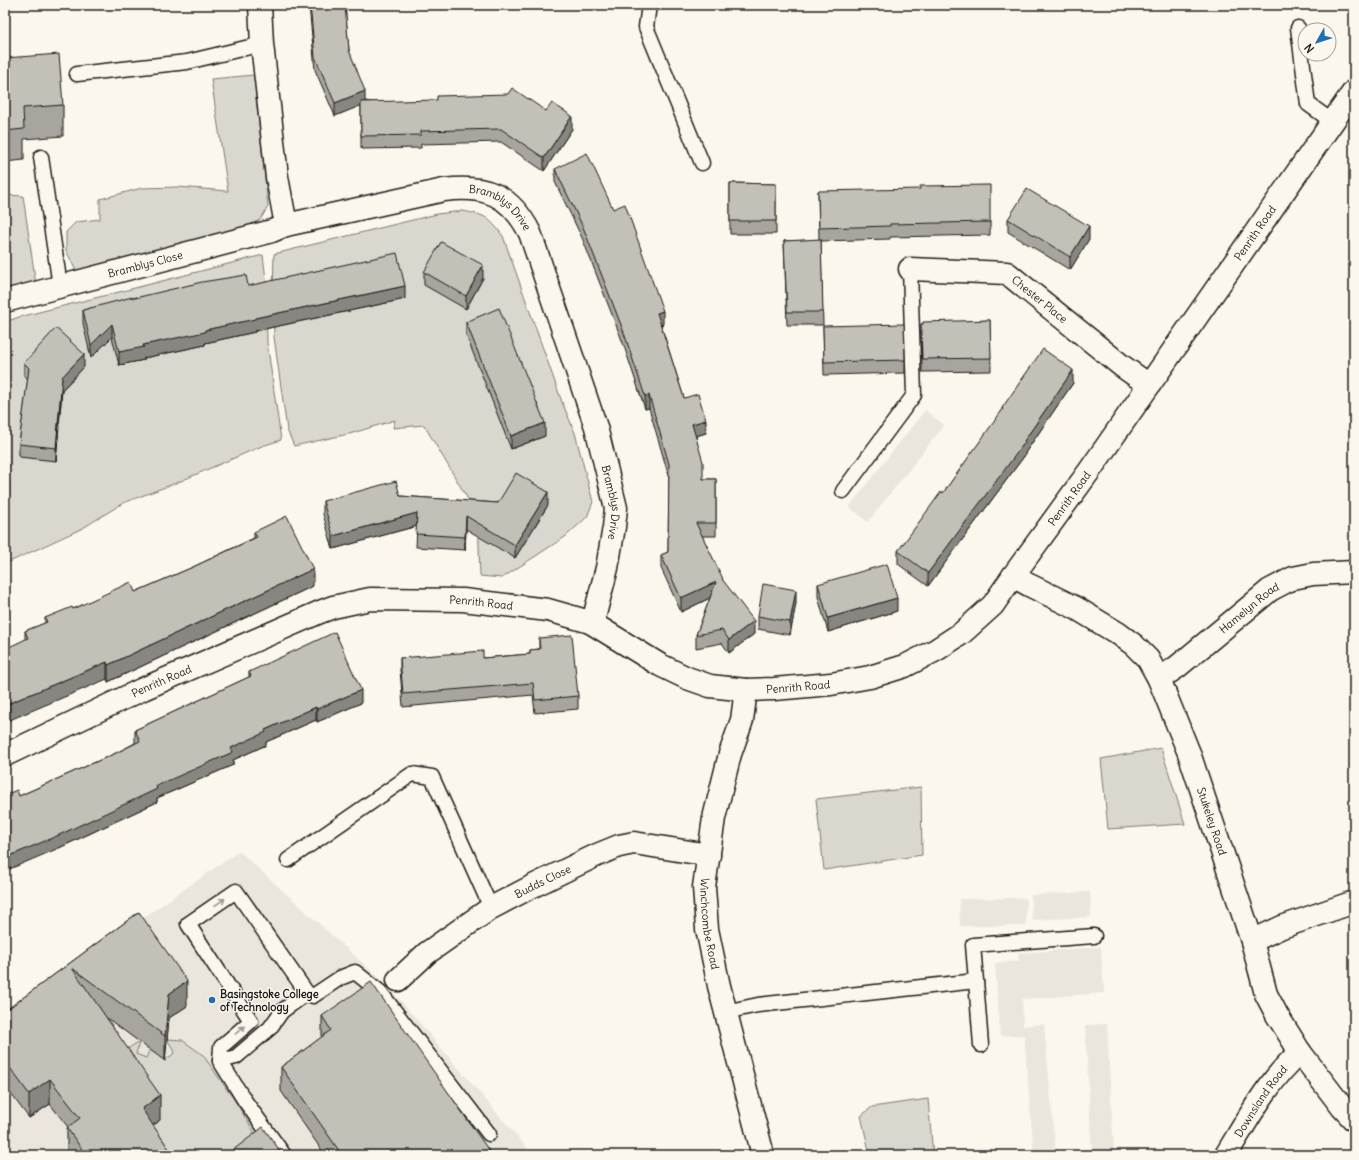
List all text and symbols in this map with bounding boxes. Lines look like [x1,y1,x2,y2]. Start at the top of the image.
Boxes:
north arrow [1297,22,1337,62]
text: N [1301,41,1317,56]
street label: Bramblys Drive [468,182,534,233]
street label: Penrith Road [1231,202,1279,263]
street label: Bramblys Close [106,248,184,281]
street label: Chester Place [1009,273,1070,326]
street label: Bramblys Drive [599,464,623,541]
street label: Penrith Road [1045,468,1094,529]
street label: Hamelyn Road [1216,579,1282,636]
street label: Penrith Road [449,593,514,613]
street label: Penrith Road [129,662,194,700]
street label: Penrith Road [766,677,831,696]
street label: Stukeley Road [1194,786,1230,857]
street label: Budds Close [512,862,573,901]
street label: Winchcombe Road [697,877,722,971]
one-way arrow [214,898,225,906]
place label: Basingstoke College of Technology [220,987,319,1015]
marker: Basingstoke College of Technology [207,995,217,1005]
one-way arrow [235,1026,245,1035]
street label: Downsland Road [1231,1062,1291,1140]

